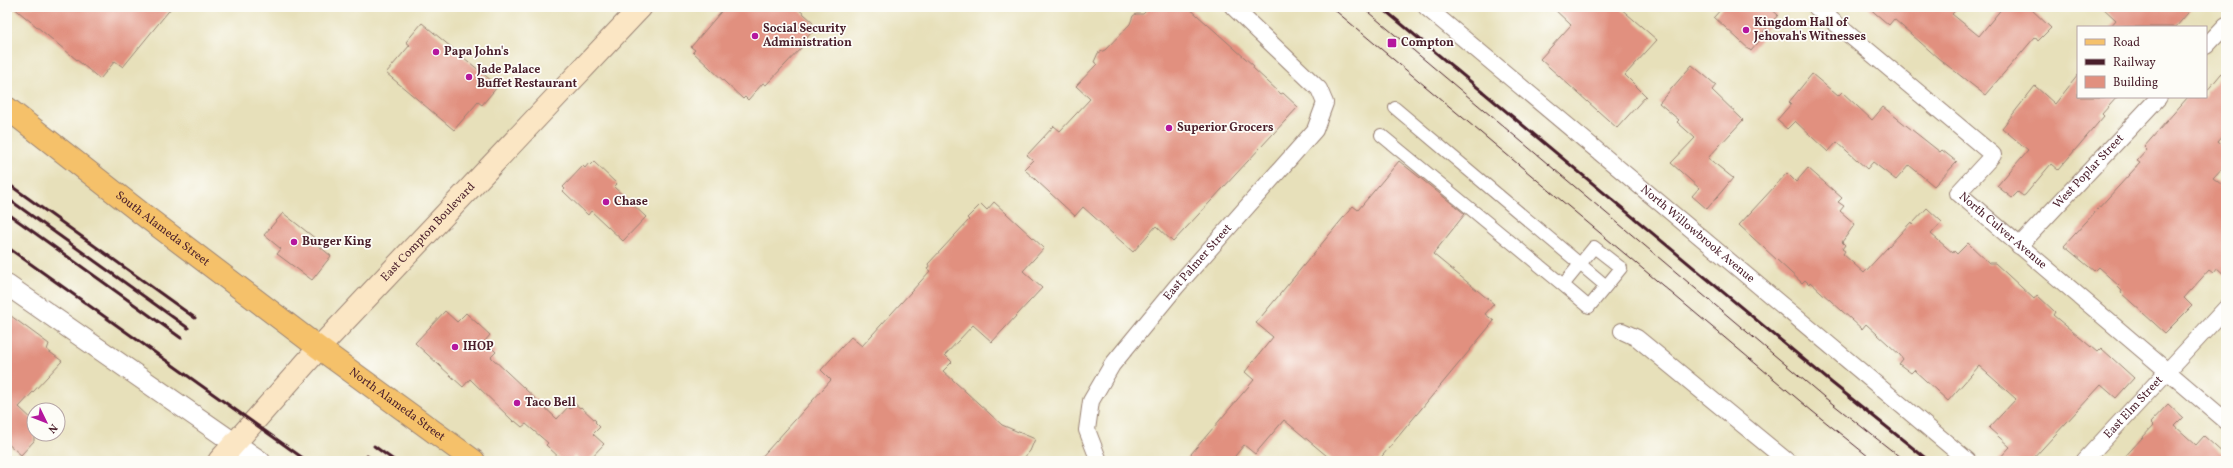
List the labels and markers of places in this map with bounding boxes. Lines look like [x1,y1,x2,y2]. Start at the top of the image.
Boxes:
place label: Kingdom Hall of Jehovah's Witnesses [1753,15,1866,45]
place label: Social Security Administration [763,21,852,51]
marker: Kingdom Hall of Jehovah's Witnesses [1741,25,1751,35]
marker: Social Security Administration [750,31,760,41]
place label: Compton [1401,35,1454,51]
marker: Compton [1386,37,1398,49]
place label: Papa John's [444,44,509,60]
marker: Papa John's [431,47,441,57]
place label: Jade Palace Buffet Restaurant [476,62,577,92]
marker: Jade Palace Buffet Restaurant [464,72,474,82]
place label: Superior Grocers [1177,120,1274,136]
marker: Superior Grocers [1164,123,1174,133]
place label: Chase [614,194,648,210]
marker: Chase [601,197,611,207]
place label: Burger King [302,234,372,250]
marker: Burger King [289,237,299,247]
place label: IHOP [463,339,494,355]
marker: IHOP [450,342,460,352]
place label: Taco Bell [525,395,576,411]
marker: Taco Bell [512,398,522,408]

